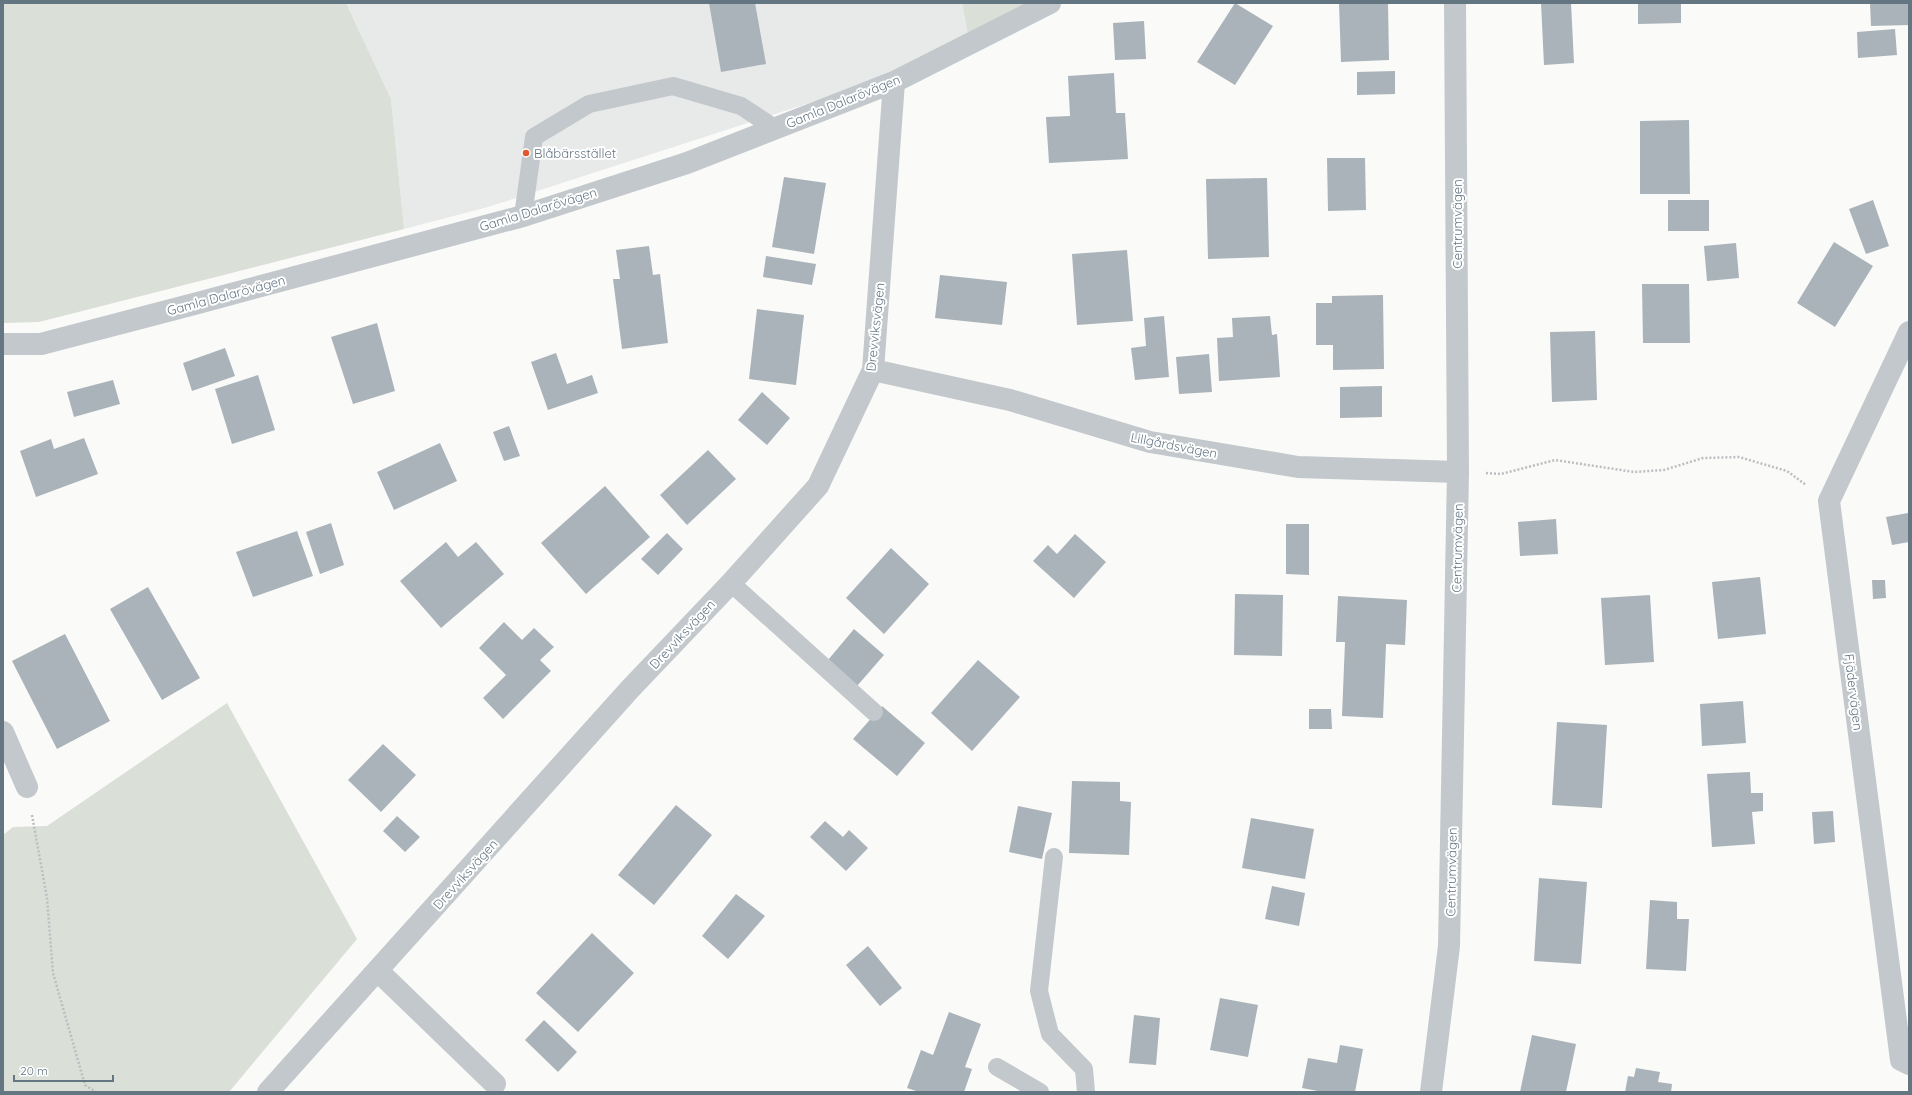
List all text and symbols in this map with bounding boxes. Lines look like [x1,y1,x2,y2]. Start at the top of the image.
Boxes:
street label: Gamla Dalarövägen [784,71,902,131]
place label: Blåbärsstället [534,145,616,161]
marker: Blåbärsstället [521,148,531,158]
street label: Centrumvägen [1449,179,1465,269]
street label: Gamla Dalarövägen [477,184,599,234]
street label: Gamla Dalarövägen [165,272,287,318]
street label: Drevviksvägen [862,282,888,372]
street label: Lillgårdsvägen [1129,429,1219,461]
street label: Centrumvägen [1448,503,1466,593]
street label: Drevviksvägen [646,596,718,672]
street label: Fjädervägen [1841,653,1867,731]
street label: Centrumvägen [1442,827,1460,917]
street label: Drevviksvägen [429,836,501,912]
scale bar [14,1057,113,1083]
text: 20 m [20,1063,48,1078]

